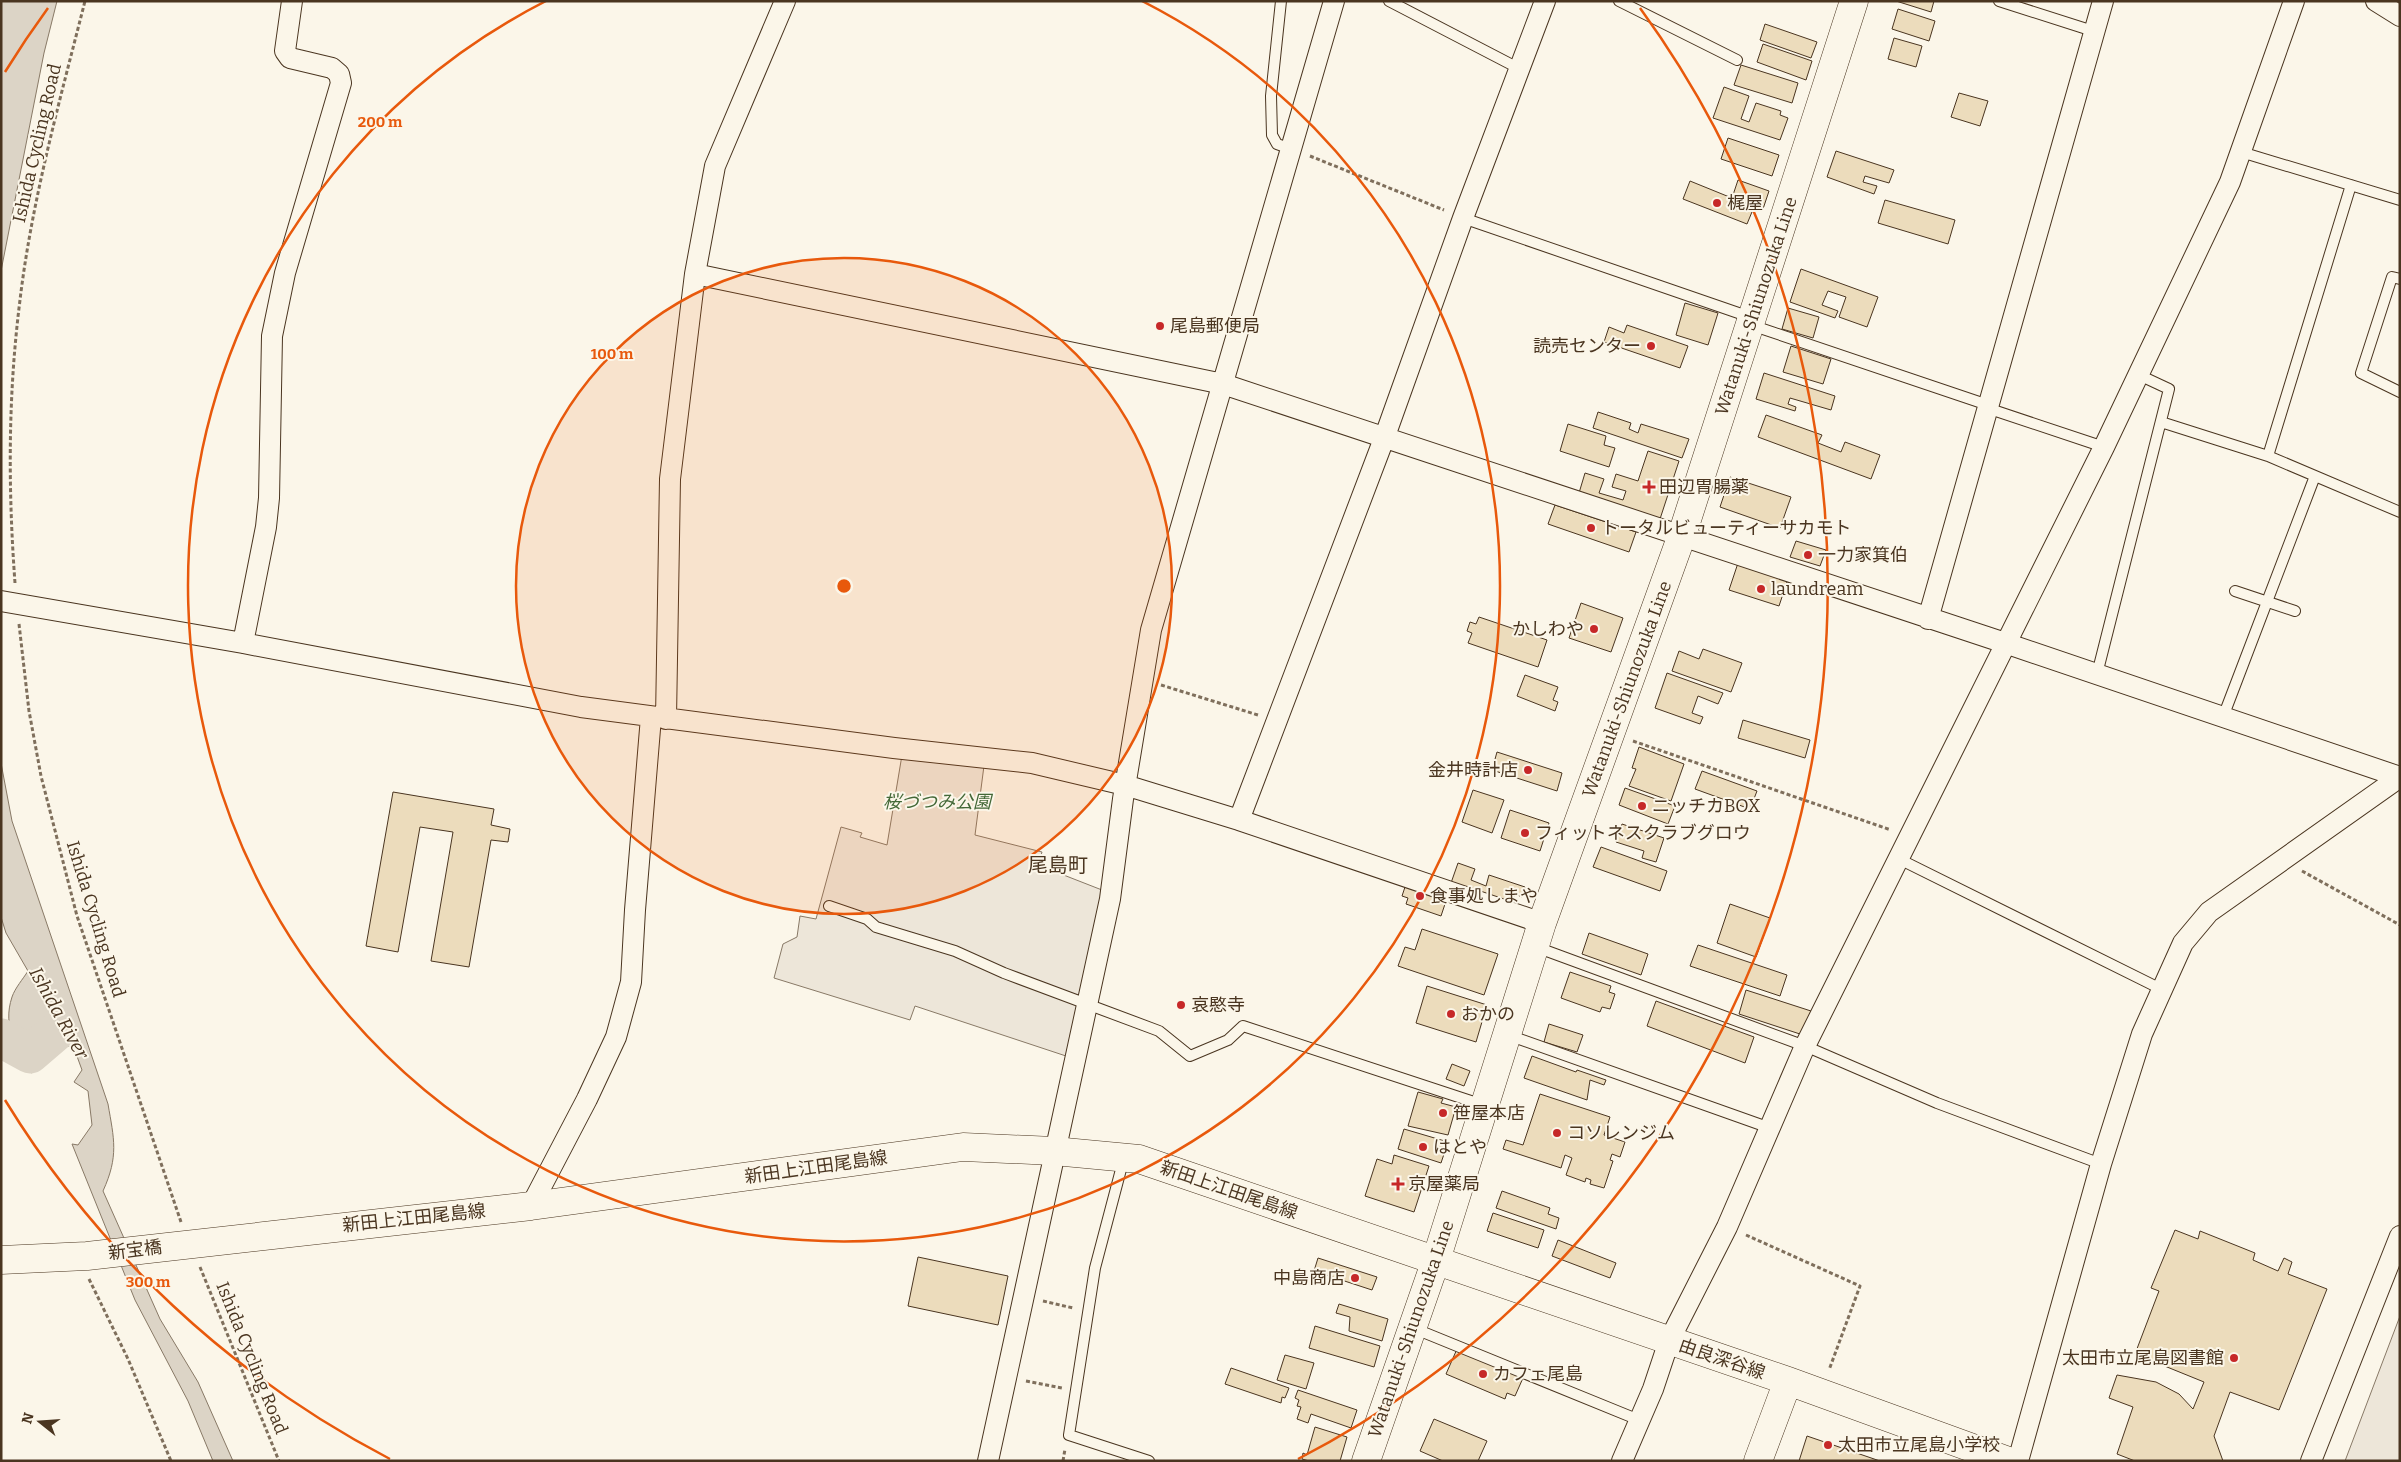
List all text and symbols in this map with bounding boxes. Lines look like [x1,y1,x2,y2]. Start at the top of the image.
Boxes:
street label: Ishida Cycling Road [8,61,66,225]
text: 200 m [358,113,403,131]
place label: 梶屋 [1727,192,1763,214]
street label: Watanuki-Shiunozuka Line [1710,194,1802,418]
marker: 梶屋 [1711,197,1723,209]
place label: 尾島郵便局 [1170,315,1260,337]
marker: 尾島郵便局 [1154,320,1166,332]
place label: 読売センター [1533,335,1641,357]
marker: 読売センター [1645,340,1657,352]
text: 100 m [591,345,634,363]
place label: 田辺胃腸薬 [1659,476,1749,498]
marker: 田辺胃腸薬 [1643,481,1655,493]
place label: トータルビューティーサカモト [1601,517,1852,539]
marker: トータルビューティーサカモト [1585,522,1597,534]
place label: 一力家箕伯 [1818,544,1908,566]
marker: 一力家箕伯 [1802,549,1814,561]
centre of rings [835,577,853,595]
street label: Watanuki-Shiunozuka Line [1578,578,1676,800]
place label: laundream [1771,578,1863,600]
marker: laundream [1755,583,1767,595]
place label: かしわや [1512,618,1584,640]
marker: かしわや [1588,623,1600,635]
place label: 金井時計店 [1428,759,1518,781]
marker: 金井時計店 [1522,764,1534,776]
park label: 桜づつみ公園 [883,791,994,813]
place label: ニッチカBOX [1652,795,1761,817]
marker: ニッチカBOX [1636,800,1648,812]
place label: フィットネスクラブグロウ [1535,822,1751,844]
marker: フィットネスクラブグロウ [1519,827,1531,839]
street label: Ishida Cycling Road [62,838,130,1000]
district label: 尾島町 [1028,853,1088,877]
place label: 食事処しまや [1430,885,1538,907]
marker: 食事処しまや [1414,890,1426,902]
water label: Ishida River [24,963,94,1064]
place label: 哀愍寺 [1191,994,1245,1016]
marker: 哀愍寺 [1175,999,1187,1011]
place label: おかの [1461,1003,1515,1025]
marker: おかの [1445,1008,1457,1020]
place label: 笹屋本店 [1453,1102,1525,1124]
marker: 笹屋本店 [1437,1107,1449,1119]
place label: コソレンジム [1567,1122,1675,1144]
marker: コソレンジム [1551,1127,1563,1139]
place label: はとや [1433,1136,1487,1158]
marker: はとや [1417,1141,1429,1153]
street label: 新田上江田尾島線 [743,1146,889,1188]
street label: 新田上江田尾島線 [1157,1156,1301,1224]
place label: 京屋薬局 [1408,1173,1480,1195]
marker: 京屋薬局 [1392,1178,1404,1190]
street label: 新田上江田尾島線 [341,1200,487,1236]
street label: Watanuki-Shiunozuka Line [1363,1217,1459,1441]
street label: 新宝橋 [107,1236,163,1264]
place label: 中島商店 [1273,1267,1345,1289]
marker: 中島商店 [1349,1272,1361,1284]
text: 300 m [126,1273,171,1291]
street label: Ishida Cycling Road [211,1279,293,1438]
street label: 由良深谷線 [1676,1334,1768,1384]
place label: 太田市立尾島図書館 [2062,1347,2224,1369]
marker: 太田市立尾島図書館 [2228,1352,2240,1364]
place label: カフェ尾島 [1493,1363,1583,1385]
marker: カフェ尾島 [1477,1368,1489,1380]
north arrow [15,1397,65,1447]
text: N [18,1411,38,1426]
place label: 太田市立尾島小学校 [1838,1434,2000,1456]
marker: 太田市立尾島小学校 [1822,1439,1834,1451]

